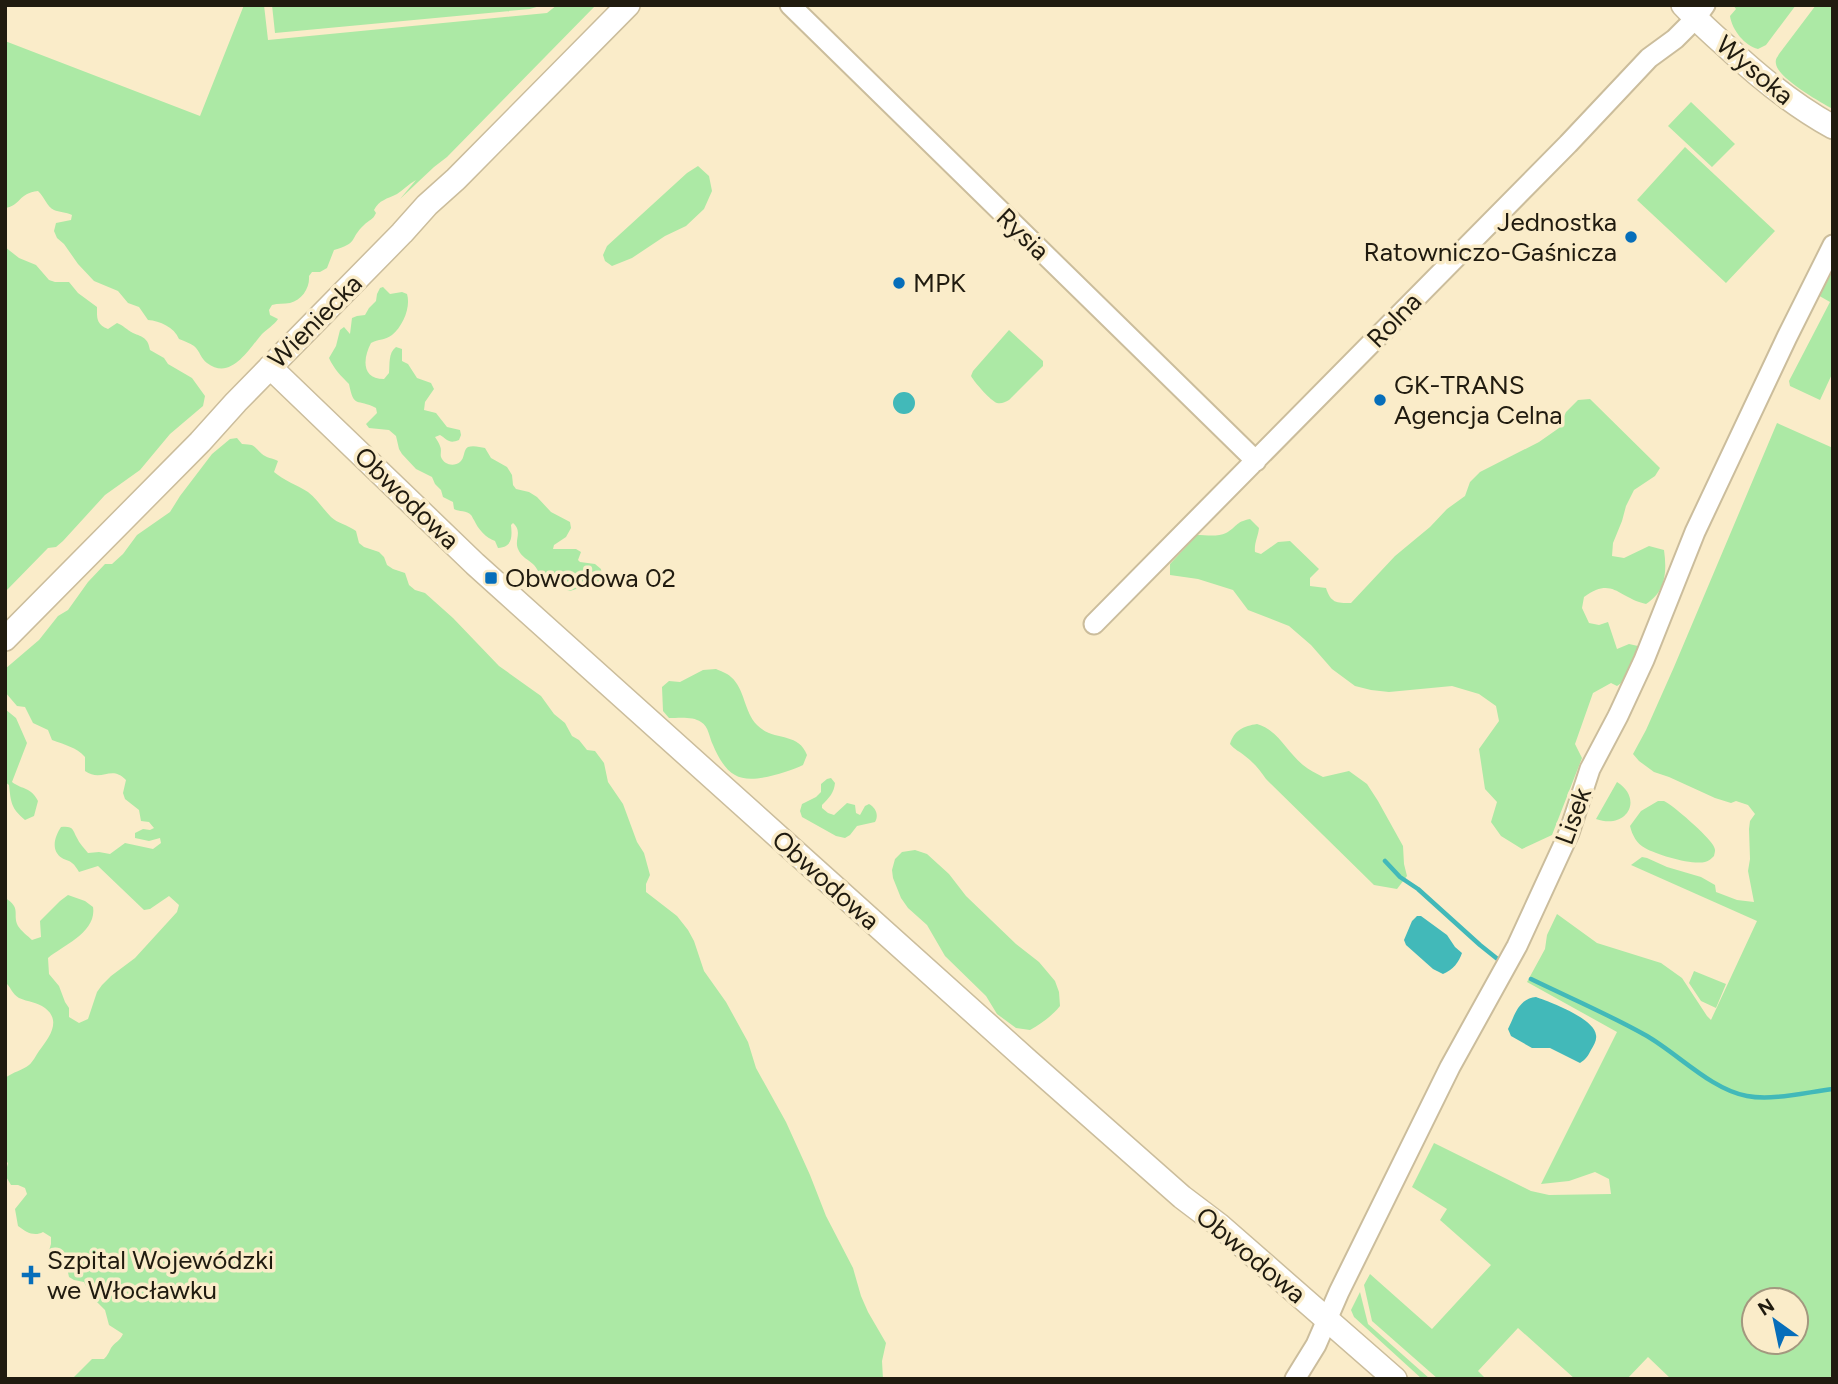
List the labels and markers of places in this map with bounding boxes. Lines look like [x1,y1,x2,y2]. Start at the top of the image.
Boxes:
place label: Jednostka Ratowniczo-Gaśnicza [1363,206,1617,268]
marker: Jednostka Ratowniczo-Gaśnicza [1623,229,1639,245]
place label: MPK [913,267,966,299]
marker: MPK [891,275,907,291]
place label: GK-TRANS Agencja Celna [1394,369,1563,431]
marker: GK-TRANS Agencja Celna [1372,392,1388,408]
place label: Obwodowa 02 [505,562,676,594]
marker: Obwodowa 02 [483,570,499,586]
place label: Szpital Wojewódzki we Włocławku [47,1244,274,1306]
marker: Szpital Wojewódzki we Włocławku [21,1265,41,1285]

